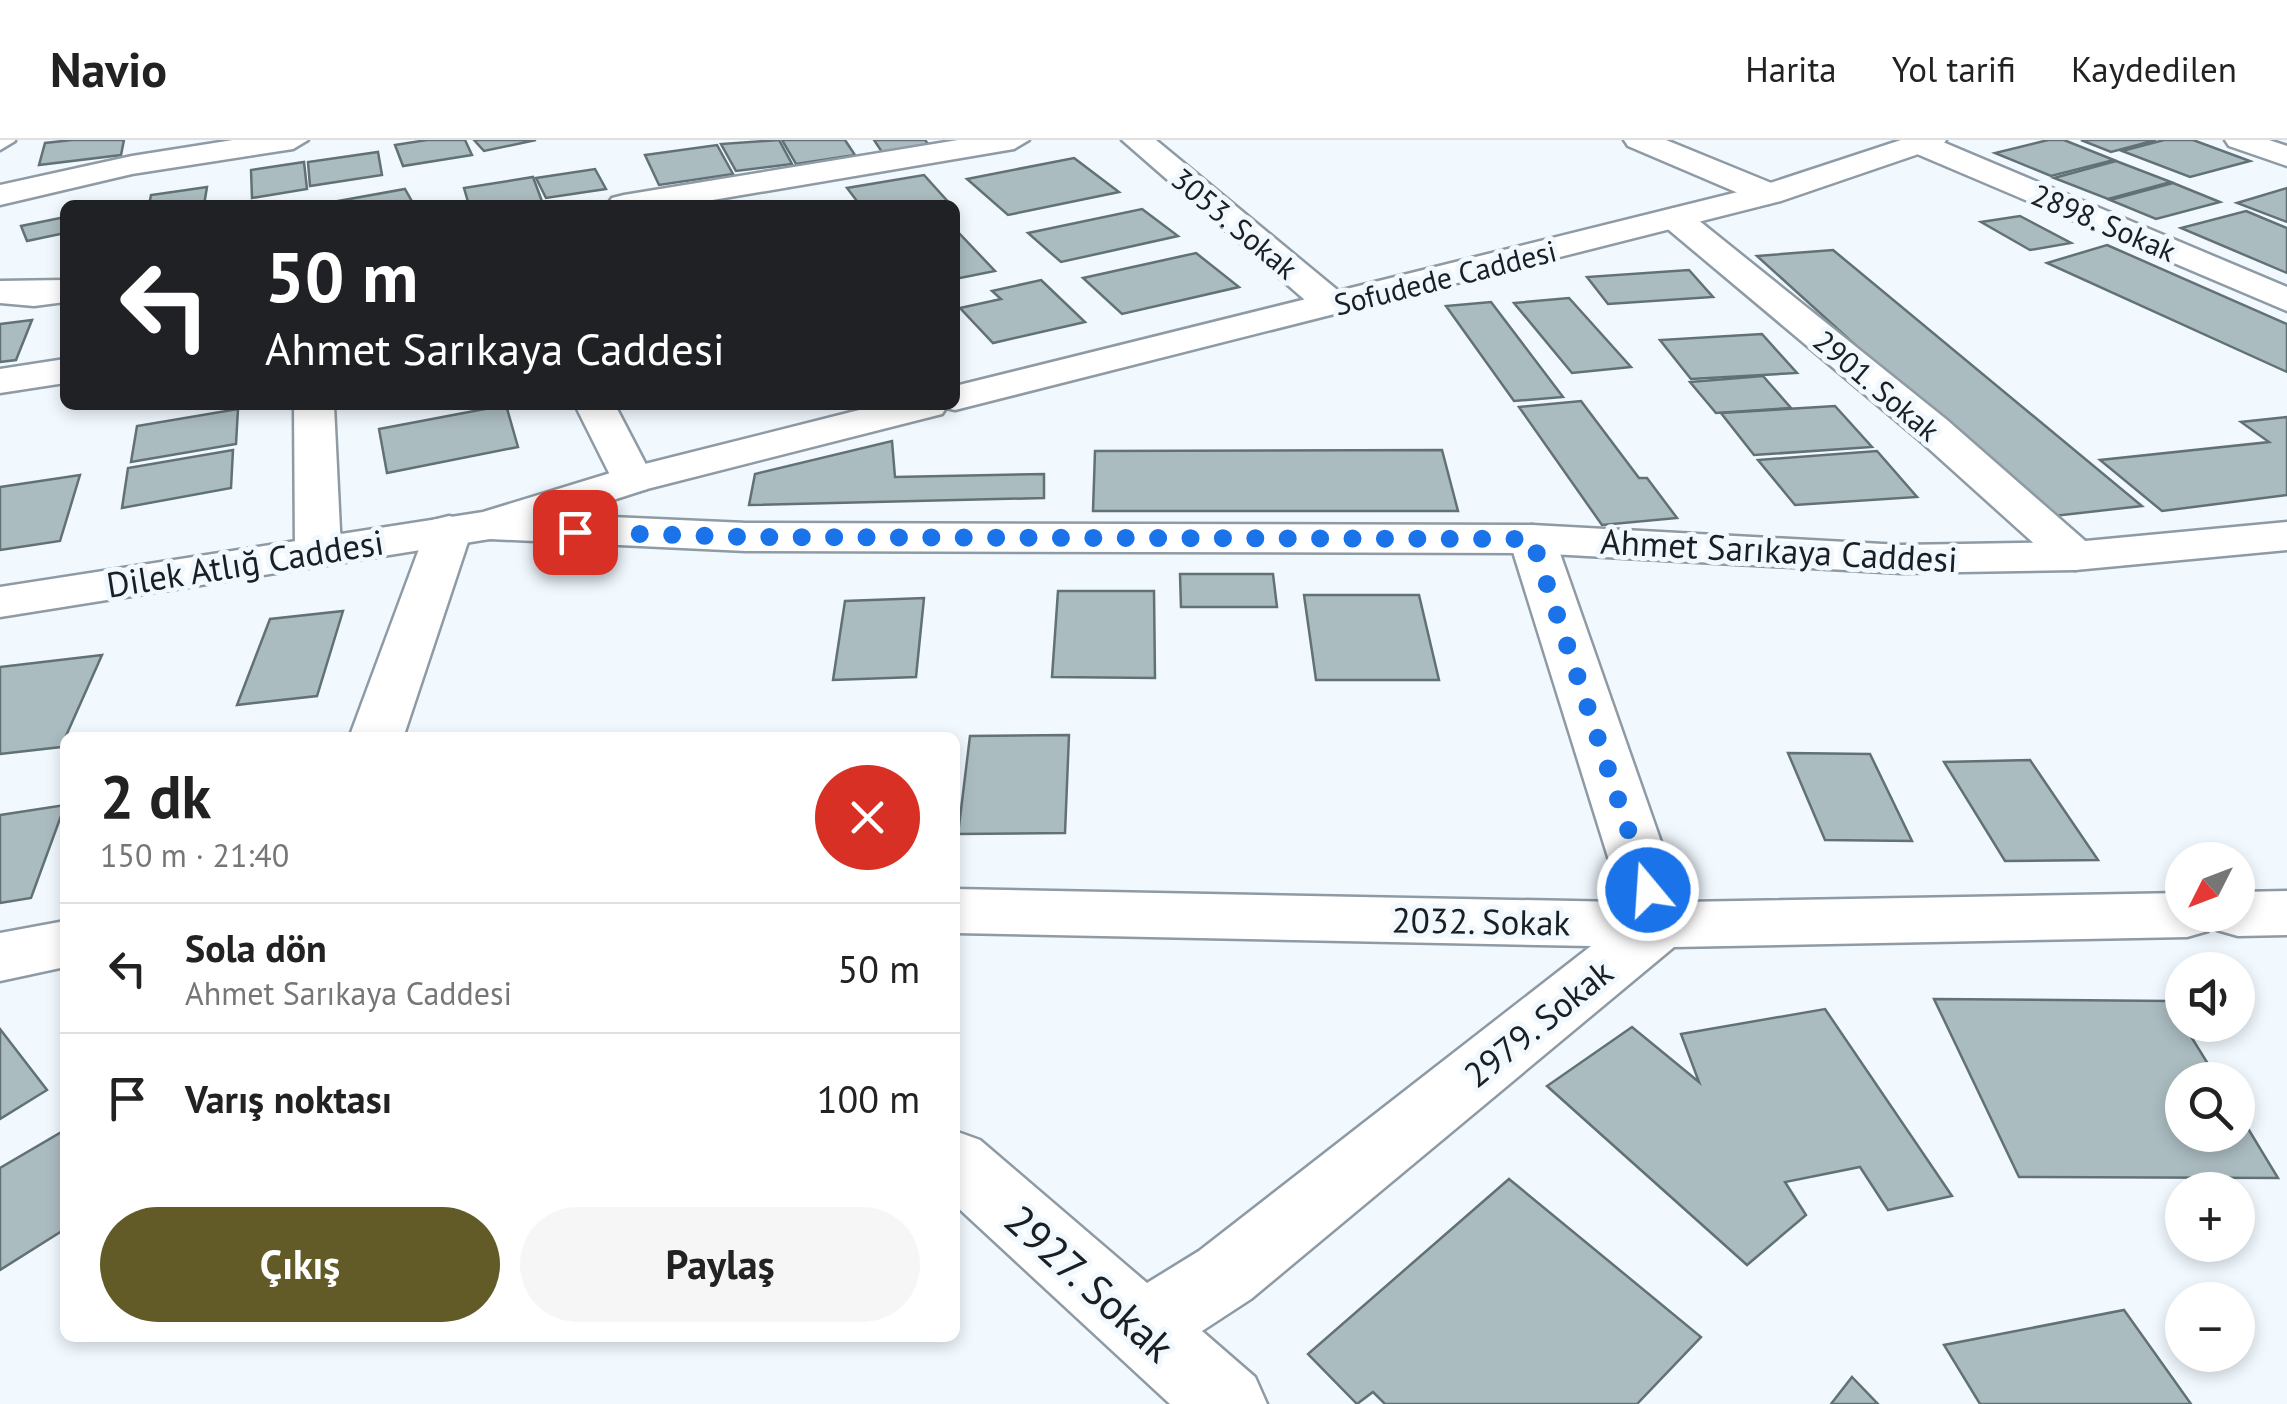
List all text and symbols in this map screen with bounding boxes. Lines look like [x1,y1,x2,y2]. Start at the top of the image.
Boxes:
text: Navio [50,38,167,100]
text: Harita [1745,46,1837,92]
text: Yol tarifi [1892,46,2016,92]
text: Kaydedilen [2071,46,2237,92]
street label: 3053. Sokak [1164,159,1307,288]
street label: 2898. Sokak [2026,174,2183,270]
text: 50 m [265,231,418,321]
street label: Sofudede Caddesi [1330,231,1560,323]
icon: left [100,240,230,370]
text: Ahmet Sarıkaya Caddesi [265,319,725,377]
street label: 2901. Sokak [1806,321,1949,450]
pin [533,490,618,575]
icon: arrive [548,505,603,560]
street label: Dilek Atlığ Caddesi [103,518,387,608]
street label: Ahmet Sarıkaya Caddesi [1599,518,1959,582]
text: 2 dk [100,757,211,835]
button: close [815,765,920,870]
text: 150 m · 21:40 [100,834,289,876]
position arrow [1596,838,1700,942]
north arrow [2165,842,2255,932]
map controls [2165,842,2255,1372]
street label: 2032. Sokak [1391,896,1571,946]
text: Sola dön [185,923,327,972]
icon: left [100,941,155,996]
text: 50 m [838,944,920,993]
street label: 2979. Sokak [1454,949,1622,1097]
button: sound [2165,952,2255,1042]
text: Ahmet Sarıkaya Caddesi [185,972,512,1014]
button: search [2165,1062,2255,1152]
icon: arrive [100,1071,155,1126]
text: Varış noktası [185,1074,392,1123]
text: 100 m [817,1074,920,1123]
button: + [2165,1172,2255,1262]
street label: 2927. Sokak [994,1192,1186,1374]
button: Çıkış [100,1207,500,1322]
button: Paylaş [520,1207,920,1322]
button: − [2165,1282,2255,1372]

